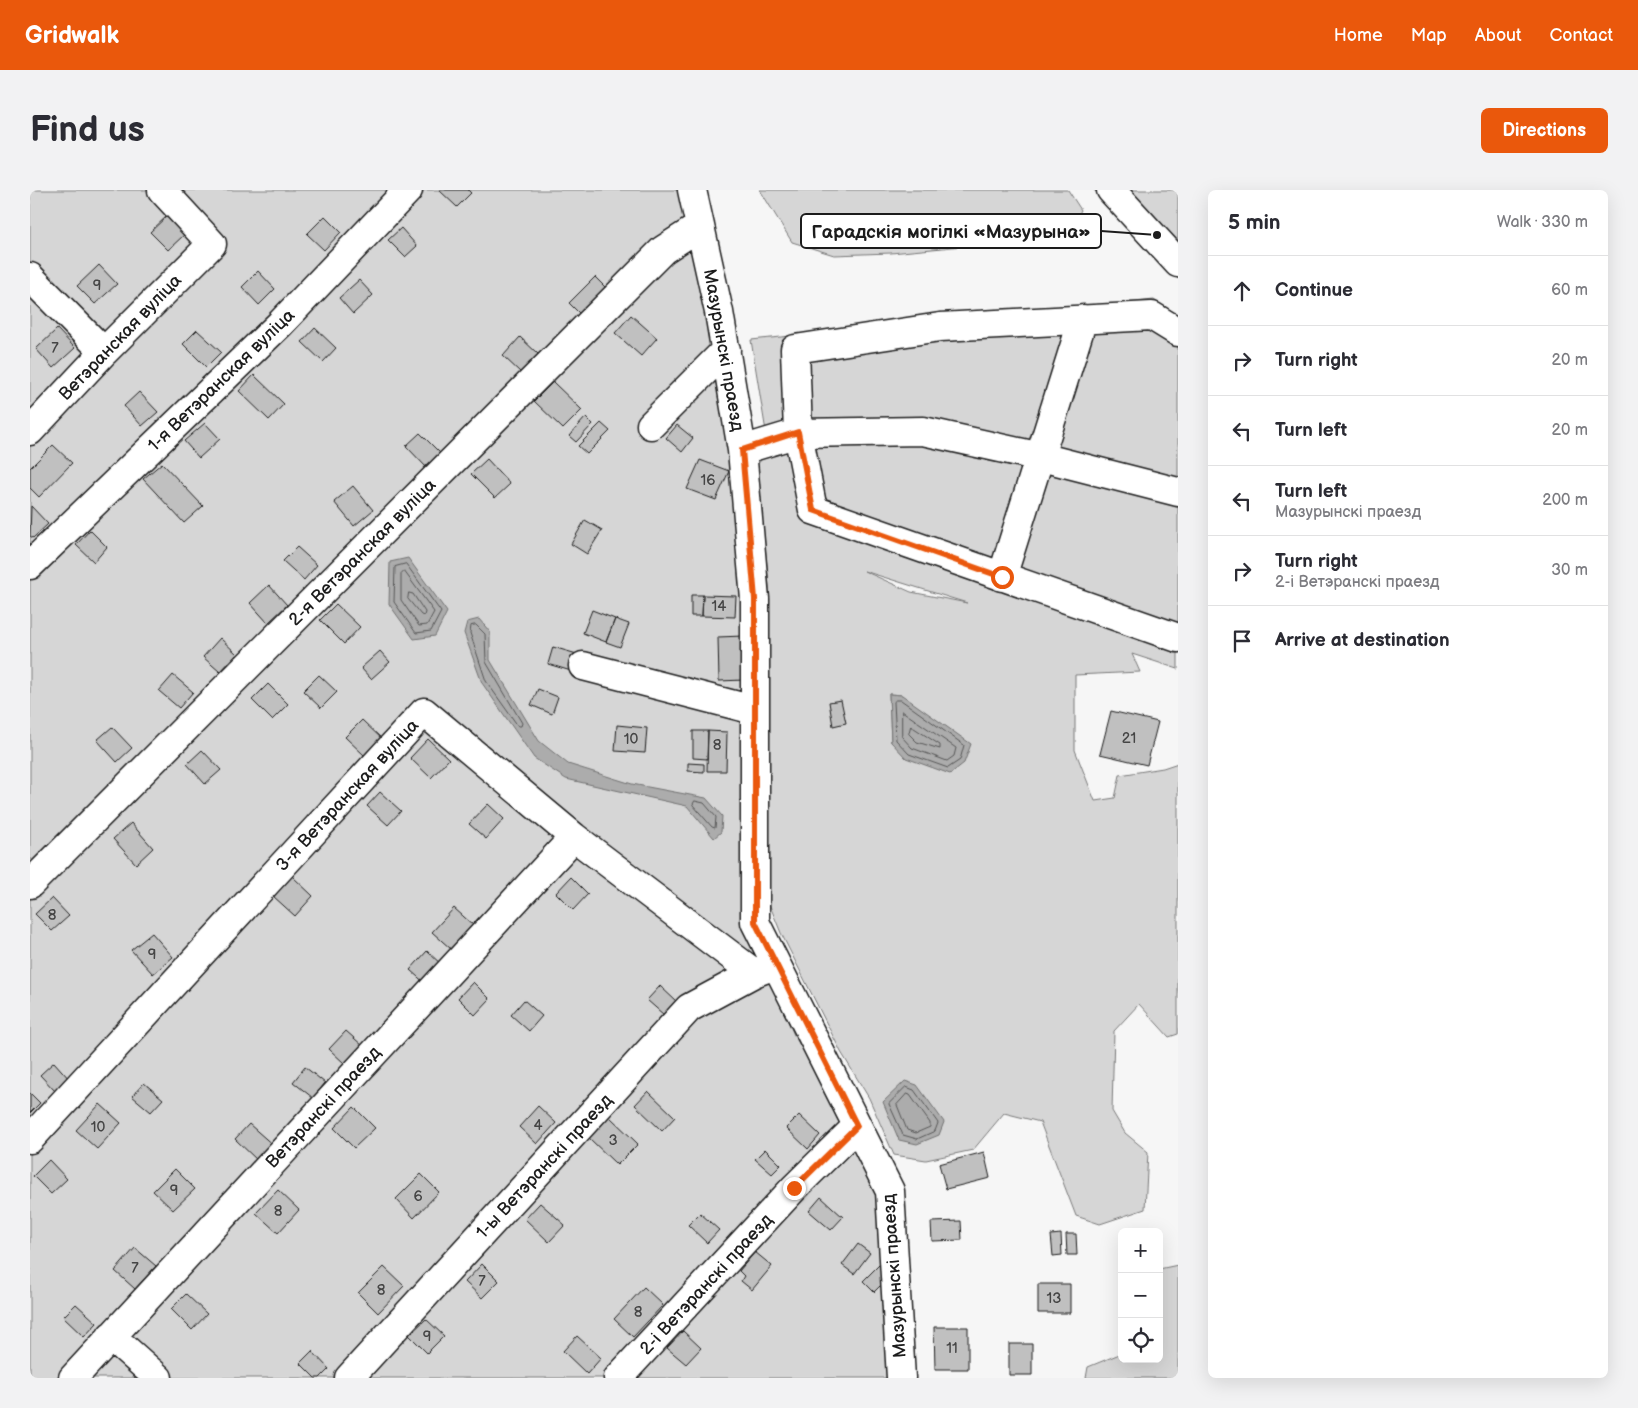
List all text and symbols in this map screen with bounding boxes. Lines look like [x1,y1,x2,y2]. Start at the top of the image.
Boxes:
text: Gridwalk [25,21,119,50]
text: Home [1334,25,1383,46]
text: Map [1411,25,1447,46]
text: About [1475,25,1522,46]
text: Contact [1550,25,1613,46]
button: Directions [1481,108,1608,153]
text: Find us [30,109,145,152]
text: 5 min [1228,210,1281,235]
text: Walk · 330 m [1497,213,1588,232]
callout: Гарадскія могілкі «Мазурына» [801,214,1101,248]
text: Гарадскія могілкі «Мазурына» [811,221,1091,244]
street label: Мазурынскі праезд [699,267,748,433]
street label: Ветэранская вуліца [55,270,186,405]
house number: 9 [93,276,101,295]
icon: ahead [1228,277,1256,305]
text: Continue [1275,279,1353,302]
text: 60 m [1551,281,1588,300]
street label: 1-я Ветэранская вуліца [144,305,299,456]
house number: 7 [51,339,59,358]
icon: right [1228,347,1256,375]
text: Turn right [1275,349,1358,372]
text: 20 m [1552,351,1588,370]
icon: left [1228,417,1256,445]
text: Turn left [1275,419,1347,442]
text: 20 m [1552,421,1588,440]
house number: 16 [701,471,715,490]
street label: 2-я Ветэранская вуліца [284,474,441,630]
text: Turn left [1275,480,1347,503]
icon: left [1228,487,1256,515]
text: 200 m [1542,491,1588,510]
text: Мазурынскі праезд [1275,503,1421,522]
text: Turn right [1275,550,1358,573]
icon: right [1228,557,1256,585]
text: 30 m [1551,561,1588,580]
route start [991,566,1014,589]
text: 2-і Ветэранскі праезд [1275,573,1440,592]
house number: 14 [712,597,726,616]
icon: arrive [1228,627,1256,655]
text: Arrive at destination [1275,629,1450,652]
street label: 3-я Ветэранская вуліца [272,715,423,876]
house number: 21 [1122,729,1136,748]
house number: 10 [624,730,638,749]
house number: 8 [713,736,722,755]
house number: 8 [48,906,57,925]
house number: 9 [148,945,156,964]
street label: Ветэранскі праезд [262,1042,385,1173]
street label: 1-ы Ветэранскі праезд [472,1090,617,1243]
house number: 4 [533,1116,543,1135]
house number: 10 [91,1118,105,1137]
house number: 3 [608,1131,618,1150]
route end [783,1177,806,1200]
house number: 9 [170,1181,178,1200]
house number: 6 [413,1187,423,1206]
street label: Мазурынскі праезд [878,1193,911,1359]
house number: 8 [274,1202,283,1221]
street label: 2-і Ветэранскі праезд [636,1209,777,1359]
map controls [1118,1228,1163,1363]
button: + [1118,1228,1163,1273]
house number: 7 [131,1259,139,1278]
house number: 7 [478,1272,486,1291]
button: − [1118,1273,1163,1318]
house number: 8 [377,1281,386,1300]
house number: 13 [1046,1289,1062,1308]
house number: 8 [634,1303,643,1322]
button: locate [1118,1318,1163,1363]
house number: 9 [423,1327,431,1346]
house number: 11 [946,1339,958,1358]

